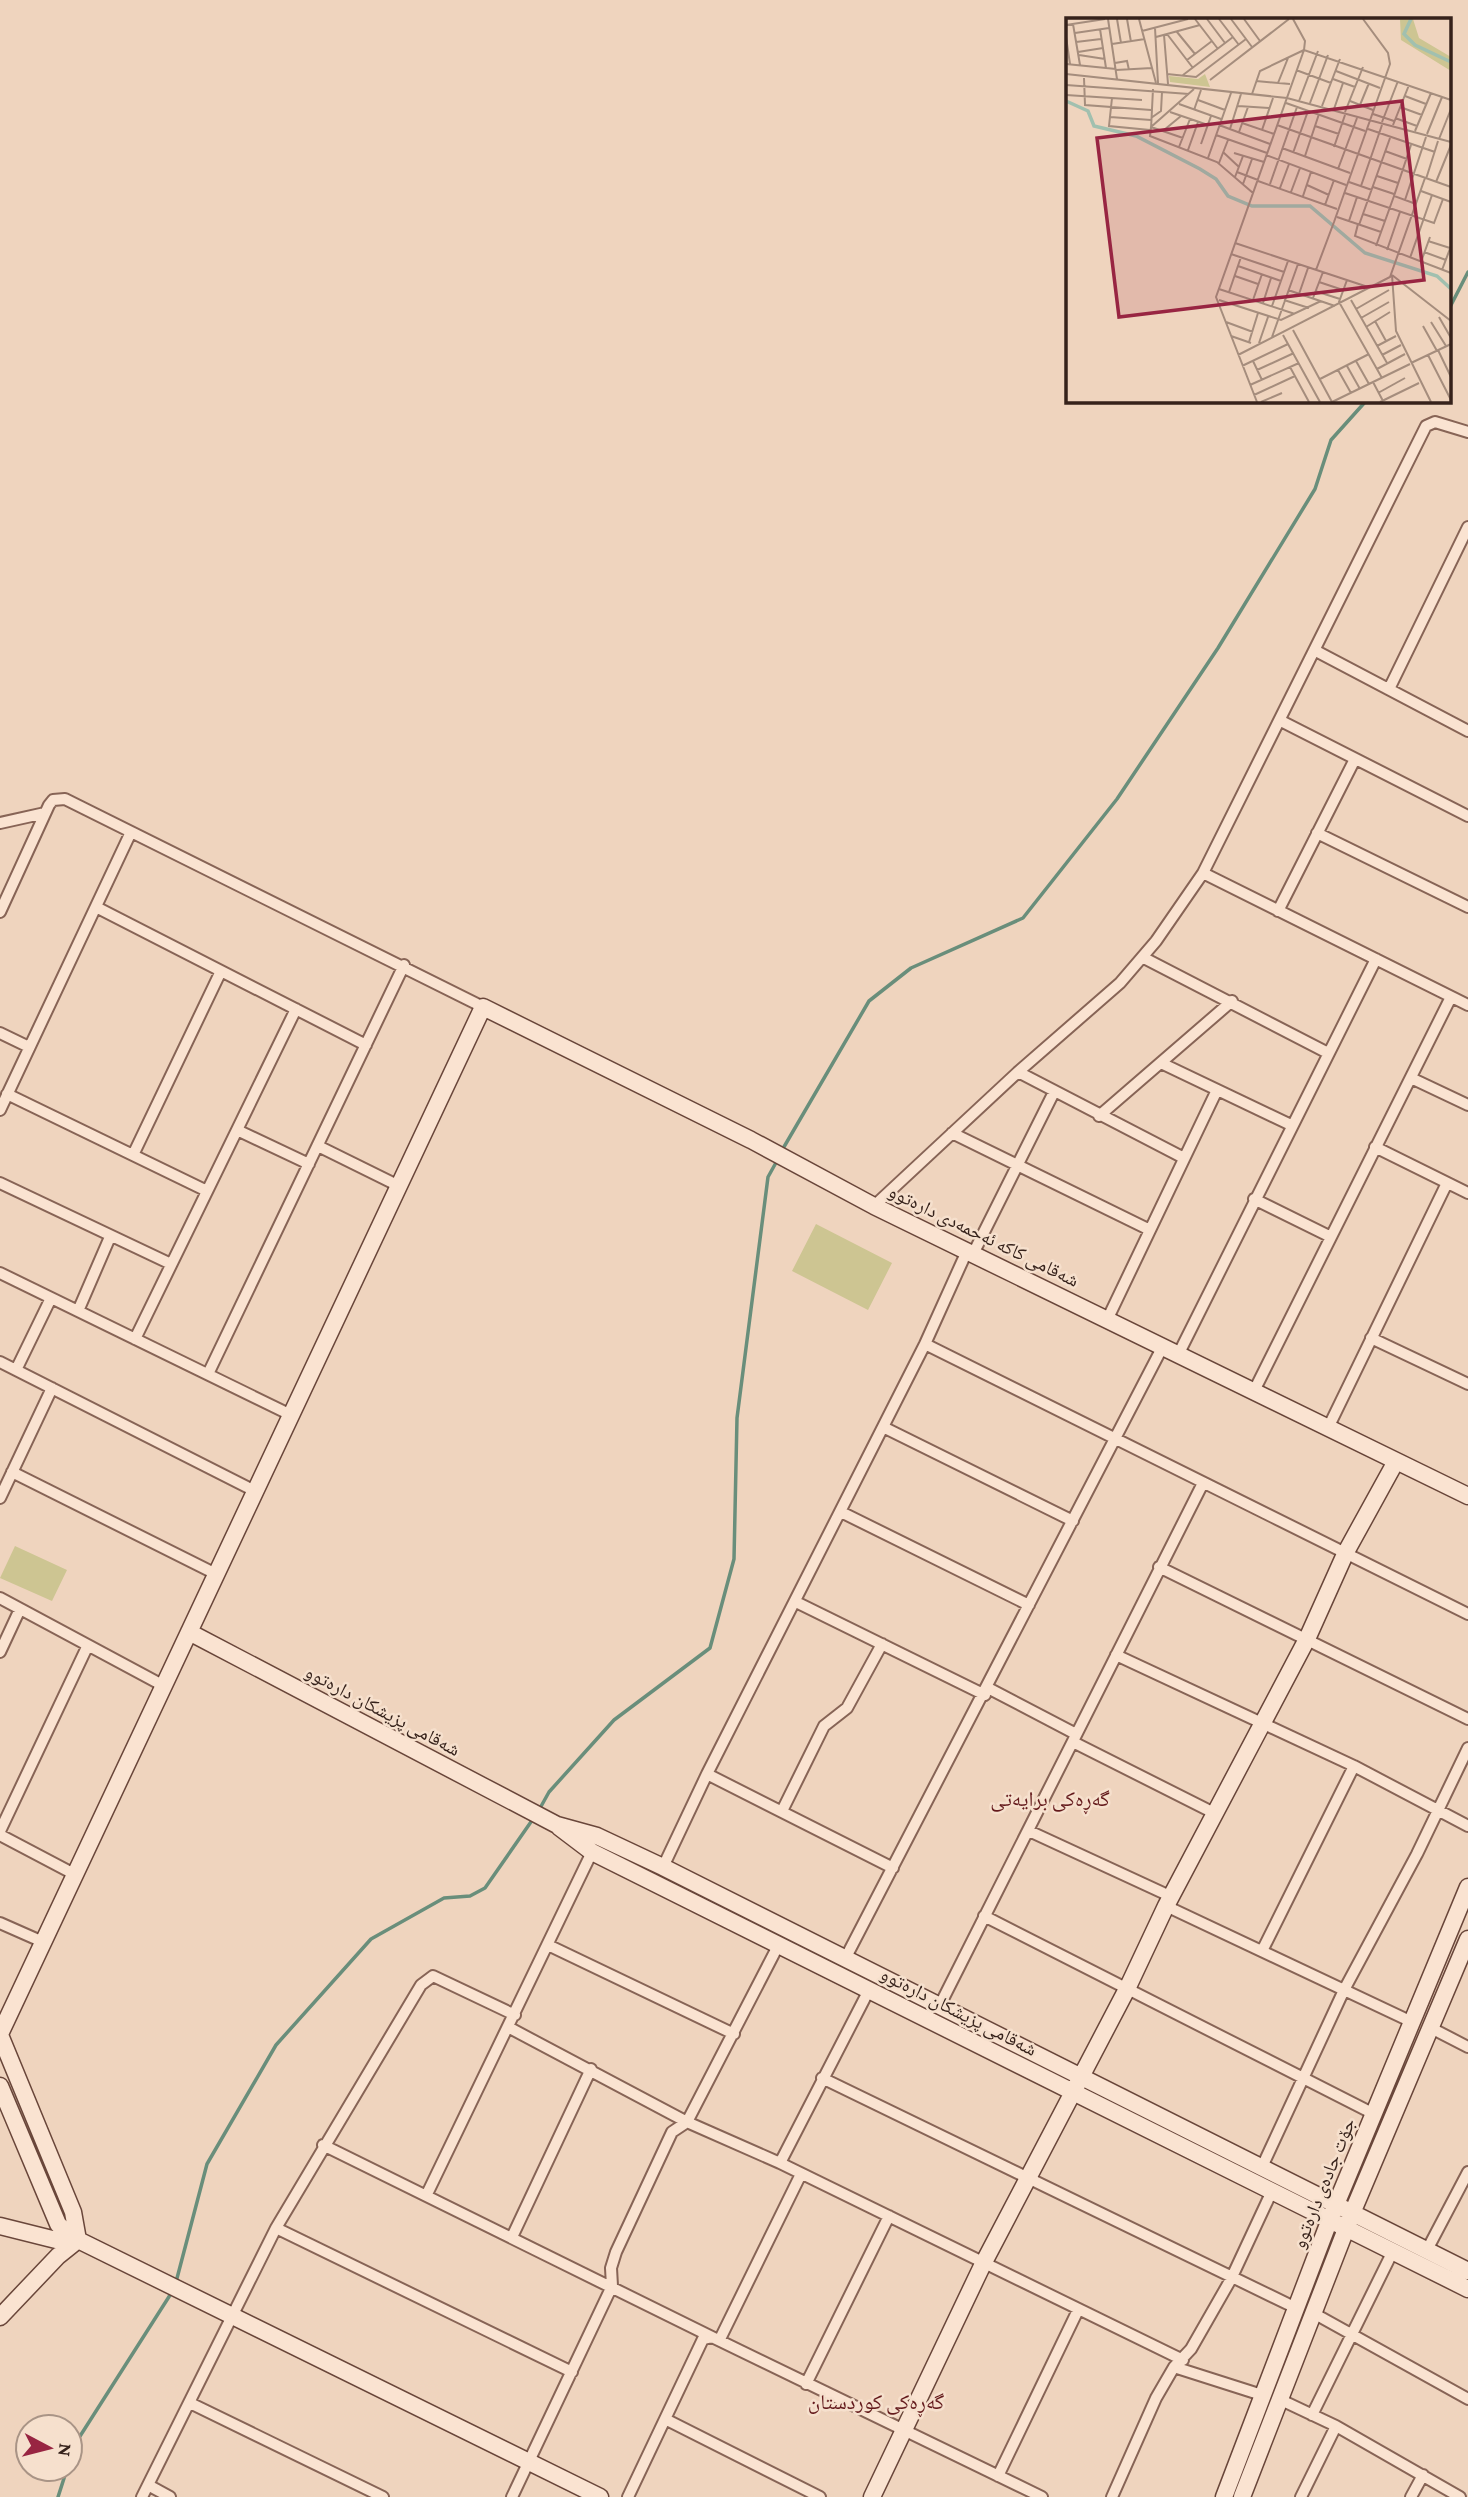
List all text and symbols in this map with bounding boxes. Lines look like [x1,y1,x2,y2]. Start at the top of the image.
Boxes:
inset map [1066,18,1450,402]
street label: شەقامی کاکە ئەحمەدی دارەتوو [885,1180,1082,1292]
street label: شەقامی پزیشکان دارەتوو [301,1661,464,1761]
district label: گەڕەکی برایەتی [990,1787,1110,1815]
street label: شەقامی پزیشکان دارەتوو [877,1963,1040,2061]
street label: جۆت جادەی دارەتوو [1288,2115,1360,2252]
district label: گەڕەکی کوردستان [808,2390,944,2418]
north arrow [14,2413,84,2483]
text: N [54,2442,77,2458]

